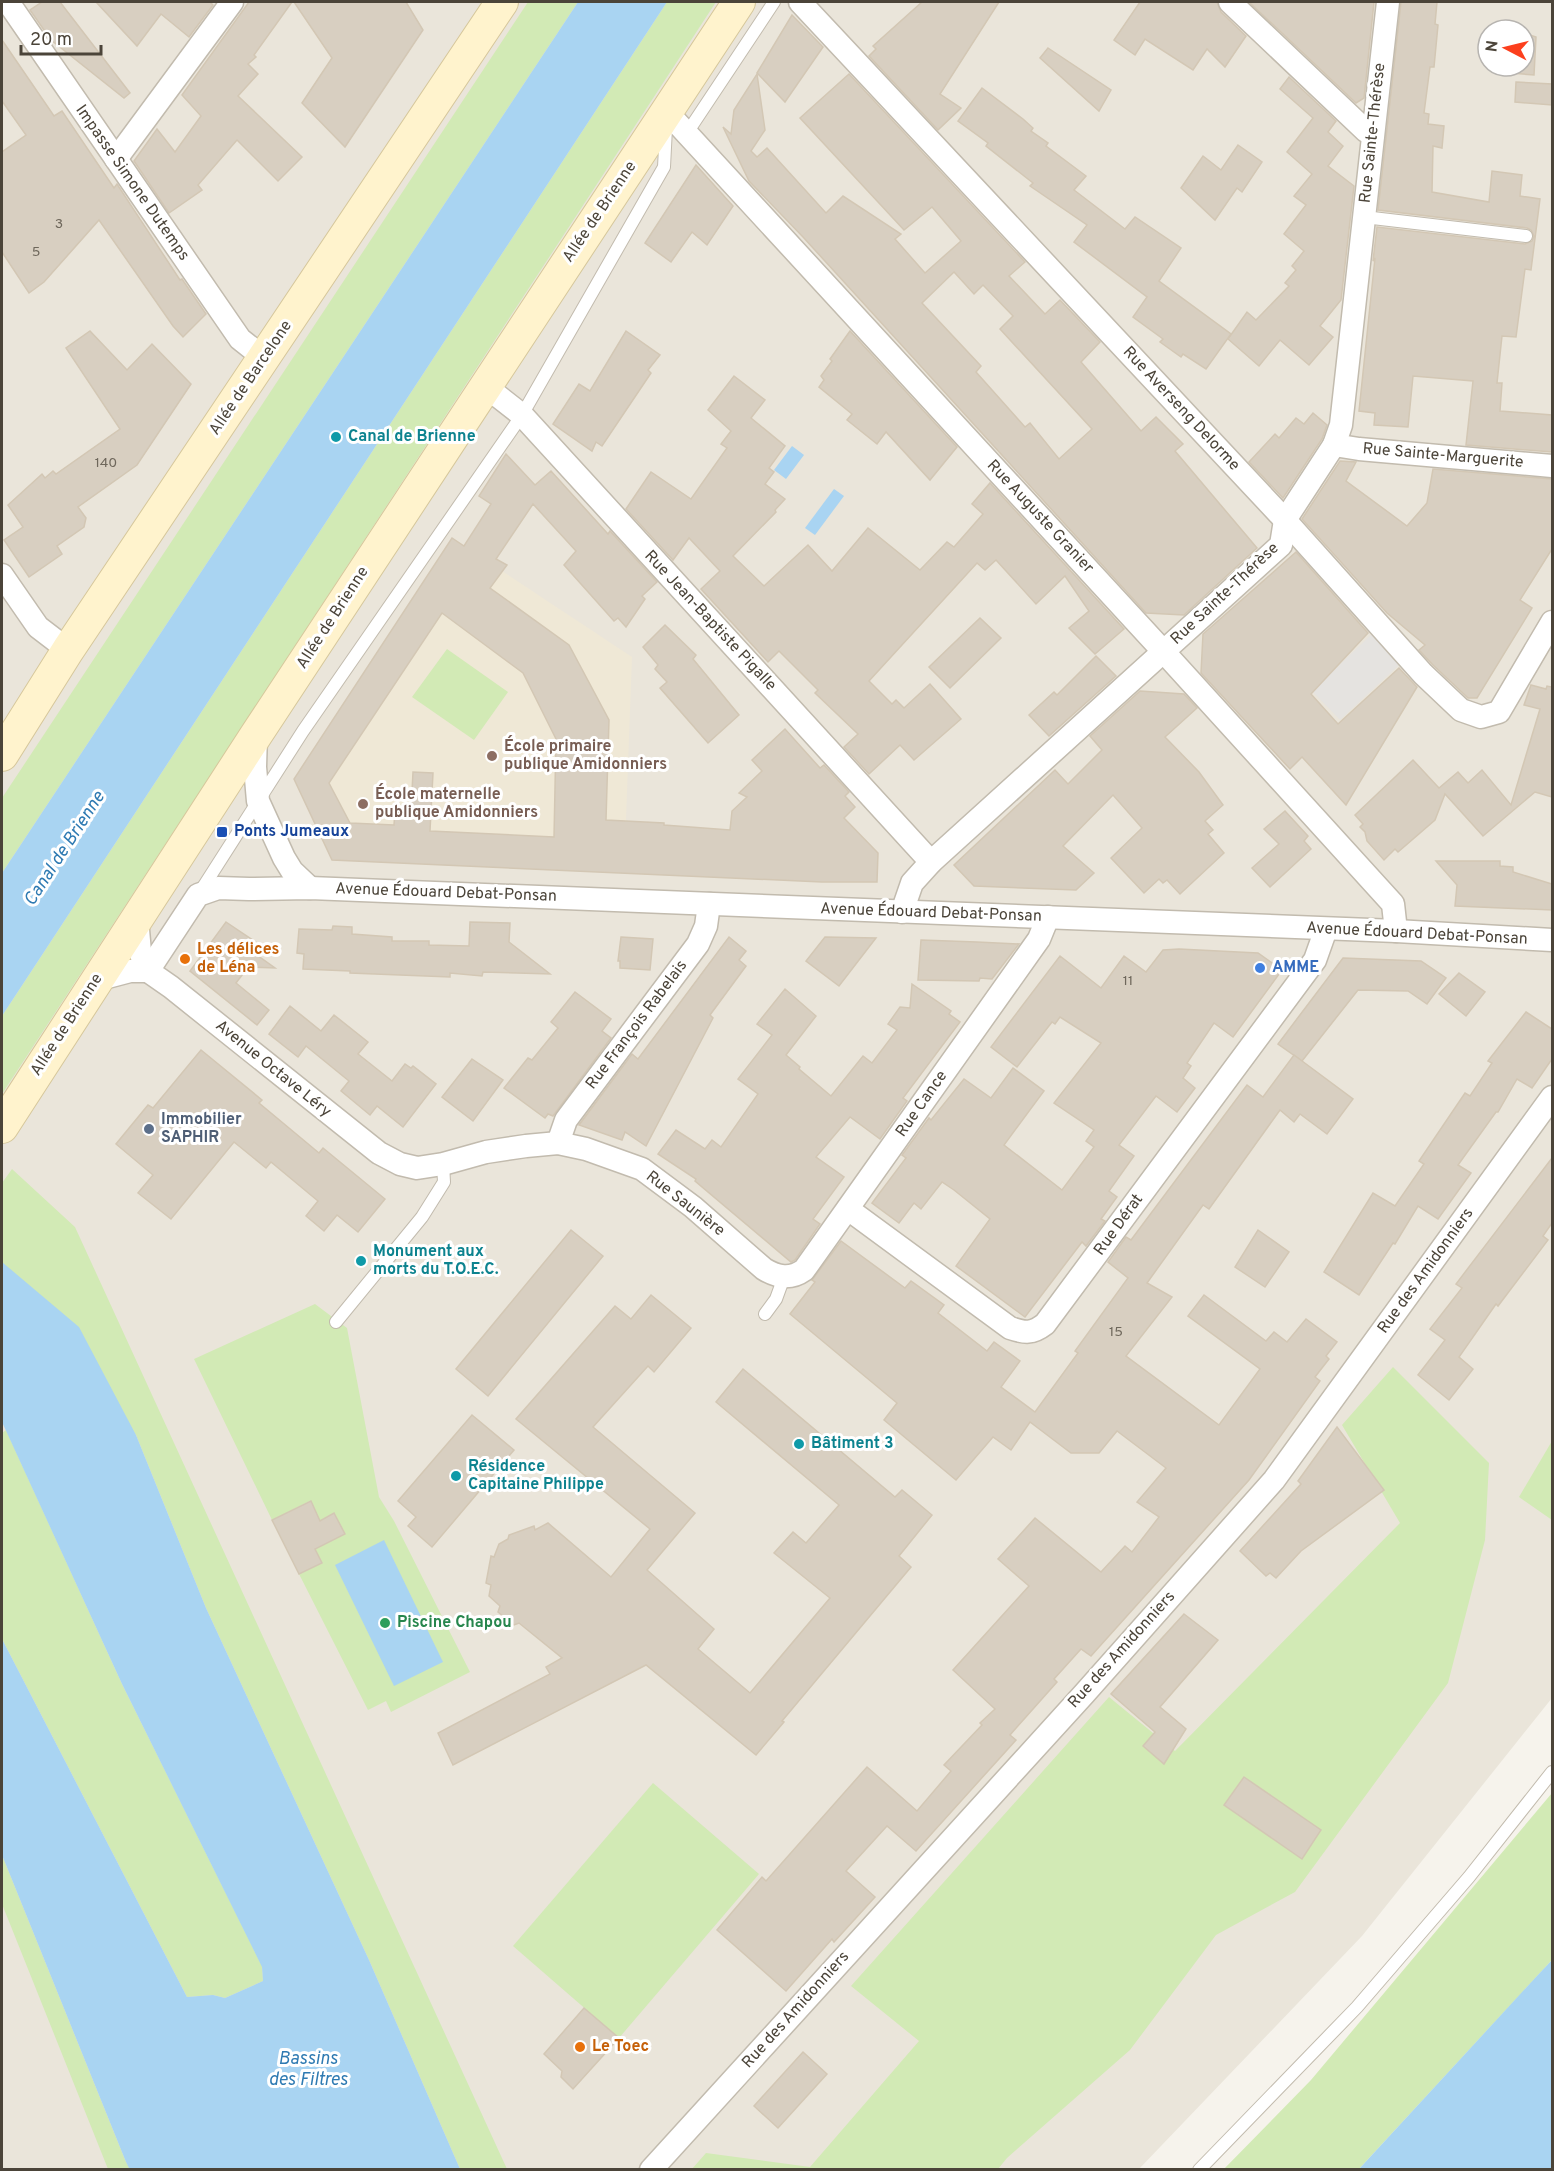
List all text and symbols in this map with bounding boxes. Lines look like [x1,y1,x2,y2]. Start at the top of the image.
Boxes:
scale bar [21,18,100,56]
north arrow [1476,18,1536,78]
text: 20 m [30,29,72,52]
text: N [1482,39,1504,53]
street label: Rue Sainte-Thérèse [1356,62,1390,204]
street label: Impasse Simone Dutemps [71,101,193,265]
street label: Allée de Brienne [559,157,641,267]
house number: 3 [55,216,63,233]
house number: 5 [32,244,40,261]
street label: Allée de Barcelone [205,317,297,439]
street label: Rue Averseng Delorme [1118,343,1244,475]
place label: Canal de Brienne [348,427,476,447]
marker: Canal de Brienne [329,430,343,444]
street label: Rue Sainte-Marguerite [1362,439,1524,473]
house number: 140 [95,455,117,472]
street label: Rue Auguste Granier [982,456,1098,578]
street label: Rue Sainte-Thérèse [1167,539,1283,649]
street label: Rue Jean-Baptiste Pigalle [640,547,780,695]
street label: Allée de Brienne [292,563,374,673]
place label: École primaire publique Amidonniers [504,735,667,775]
marker: École primaire publique Amidonniers [485,749,499,763]
place label: École maternelle publique Amidonniers [375,783,538,823]
water label: Canal de Brienne [19,787,111,911]
marker: École maternelle publique Amidonniers [356,797,370,811]
place label: Ponts Jumeaux [234,822,349,842]
marker: Ponts Jumeaux [215,825,229,839]
street label: Avenue Édouard Debat-Ponsan [335,877,557,907]
street label: Avenue Édouard Debat-Ponsan [820,897,1042,927]
street label: Avenue Édouard Debat-Ponsan [1306,916,1528,950]
place label: Les délices de Léna [197,940,279,978]
marker: Les délices de Léna [178,952,192,966]
street label: Rue François Rabelais [582,956,692,1094]
place label: AMME [1272,958,1319,978]
marker: AMME [1253,961,1267,975]
street label: Allée de Brienne [26,970,108,1080]
house number: 11 [1123,973,1133,990]
street label: Avenue Octave Léry [211,1016,335,1122]
street label: Rue Cance [892,1067,952,1141]
place label: Immobilier SAPHIR [161,1110,242,1148]
marker: Immobilier SAPHIR [142,1122,156,1136]
street label: Rue Saunière [641,1167,729,1241]
street label: Rue Dérat [1090,1190,1148,1260]
street label: Rue des Amidonniers [1374,1204,1478,1338]
place label: Monument aux morts du T.O.E.C. [373,1242,499,1280]
marker: Monument aux morts du T.O.E.C. [354,1254,368,1268]
house number: 15 [1109,1324,1123,1341]
place label: Bâtiment 3 [811,1434,894,1454]
marker: Bâtiment 3 [792,1437,806,1451]
place label: Résidence Capitaine Philippe [468,1457,604,1495]
marker: Résidence Capitaine Philippe [449,1469,463,1483]
street label: Rue des Amidonniers [1064,1587,1180,1713]
place label: Piscine Chapou [397,1613,512,1633]
marker: Piscine Chapou [378,1616,392,1630]
street label: Rue des Amidonniers [738,1947,854,2073]
place label: Le Toec [592,2037,649,2057]
marker: Le Toec [573,2040,587,2054]
water label: Bassins des Filtres [268,2048,348,2092]

